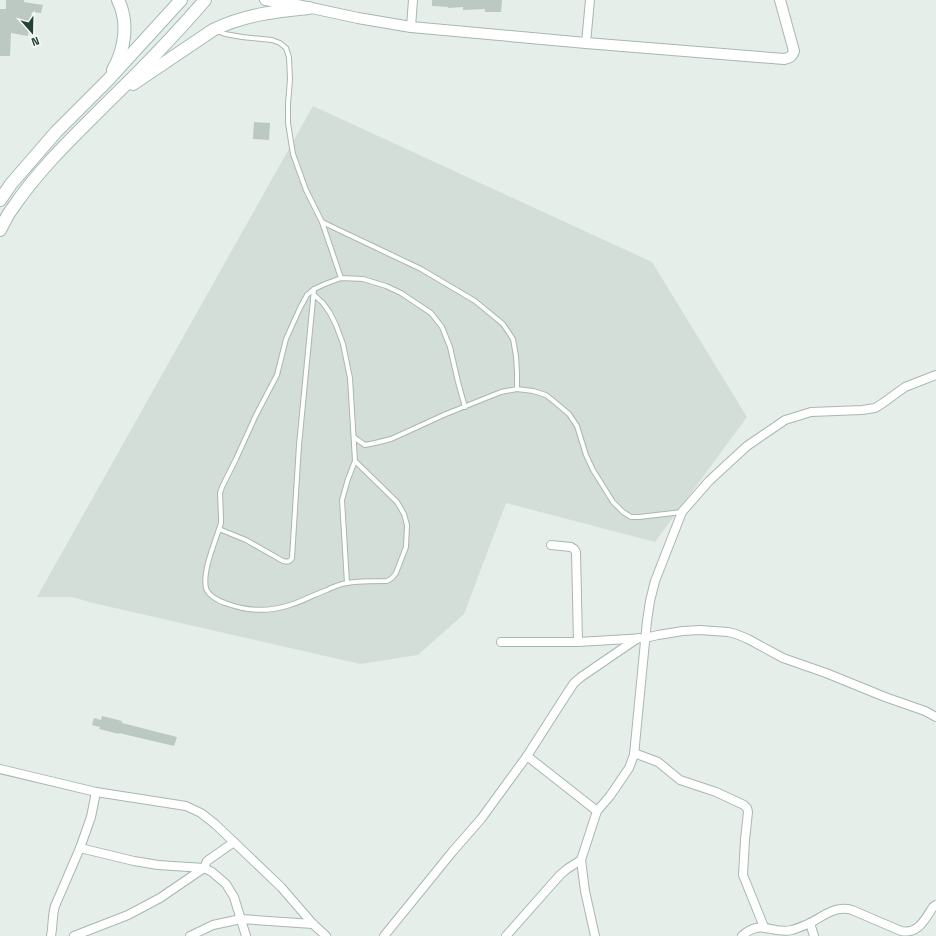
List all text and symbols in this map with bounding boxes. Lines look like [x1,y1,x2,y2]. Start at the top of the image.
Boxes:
north arrow [12,12,52,52]
text: N [30,34,41,49]

